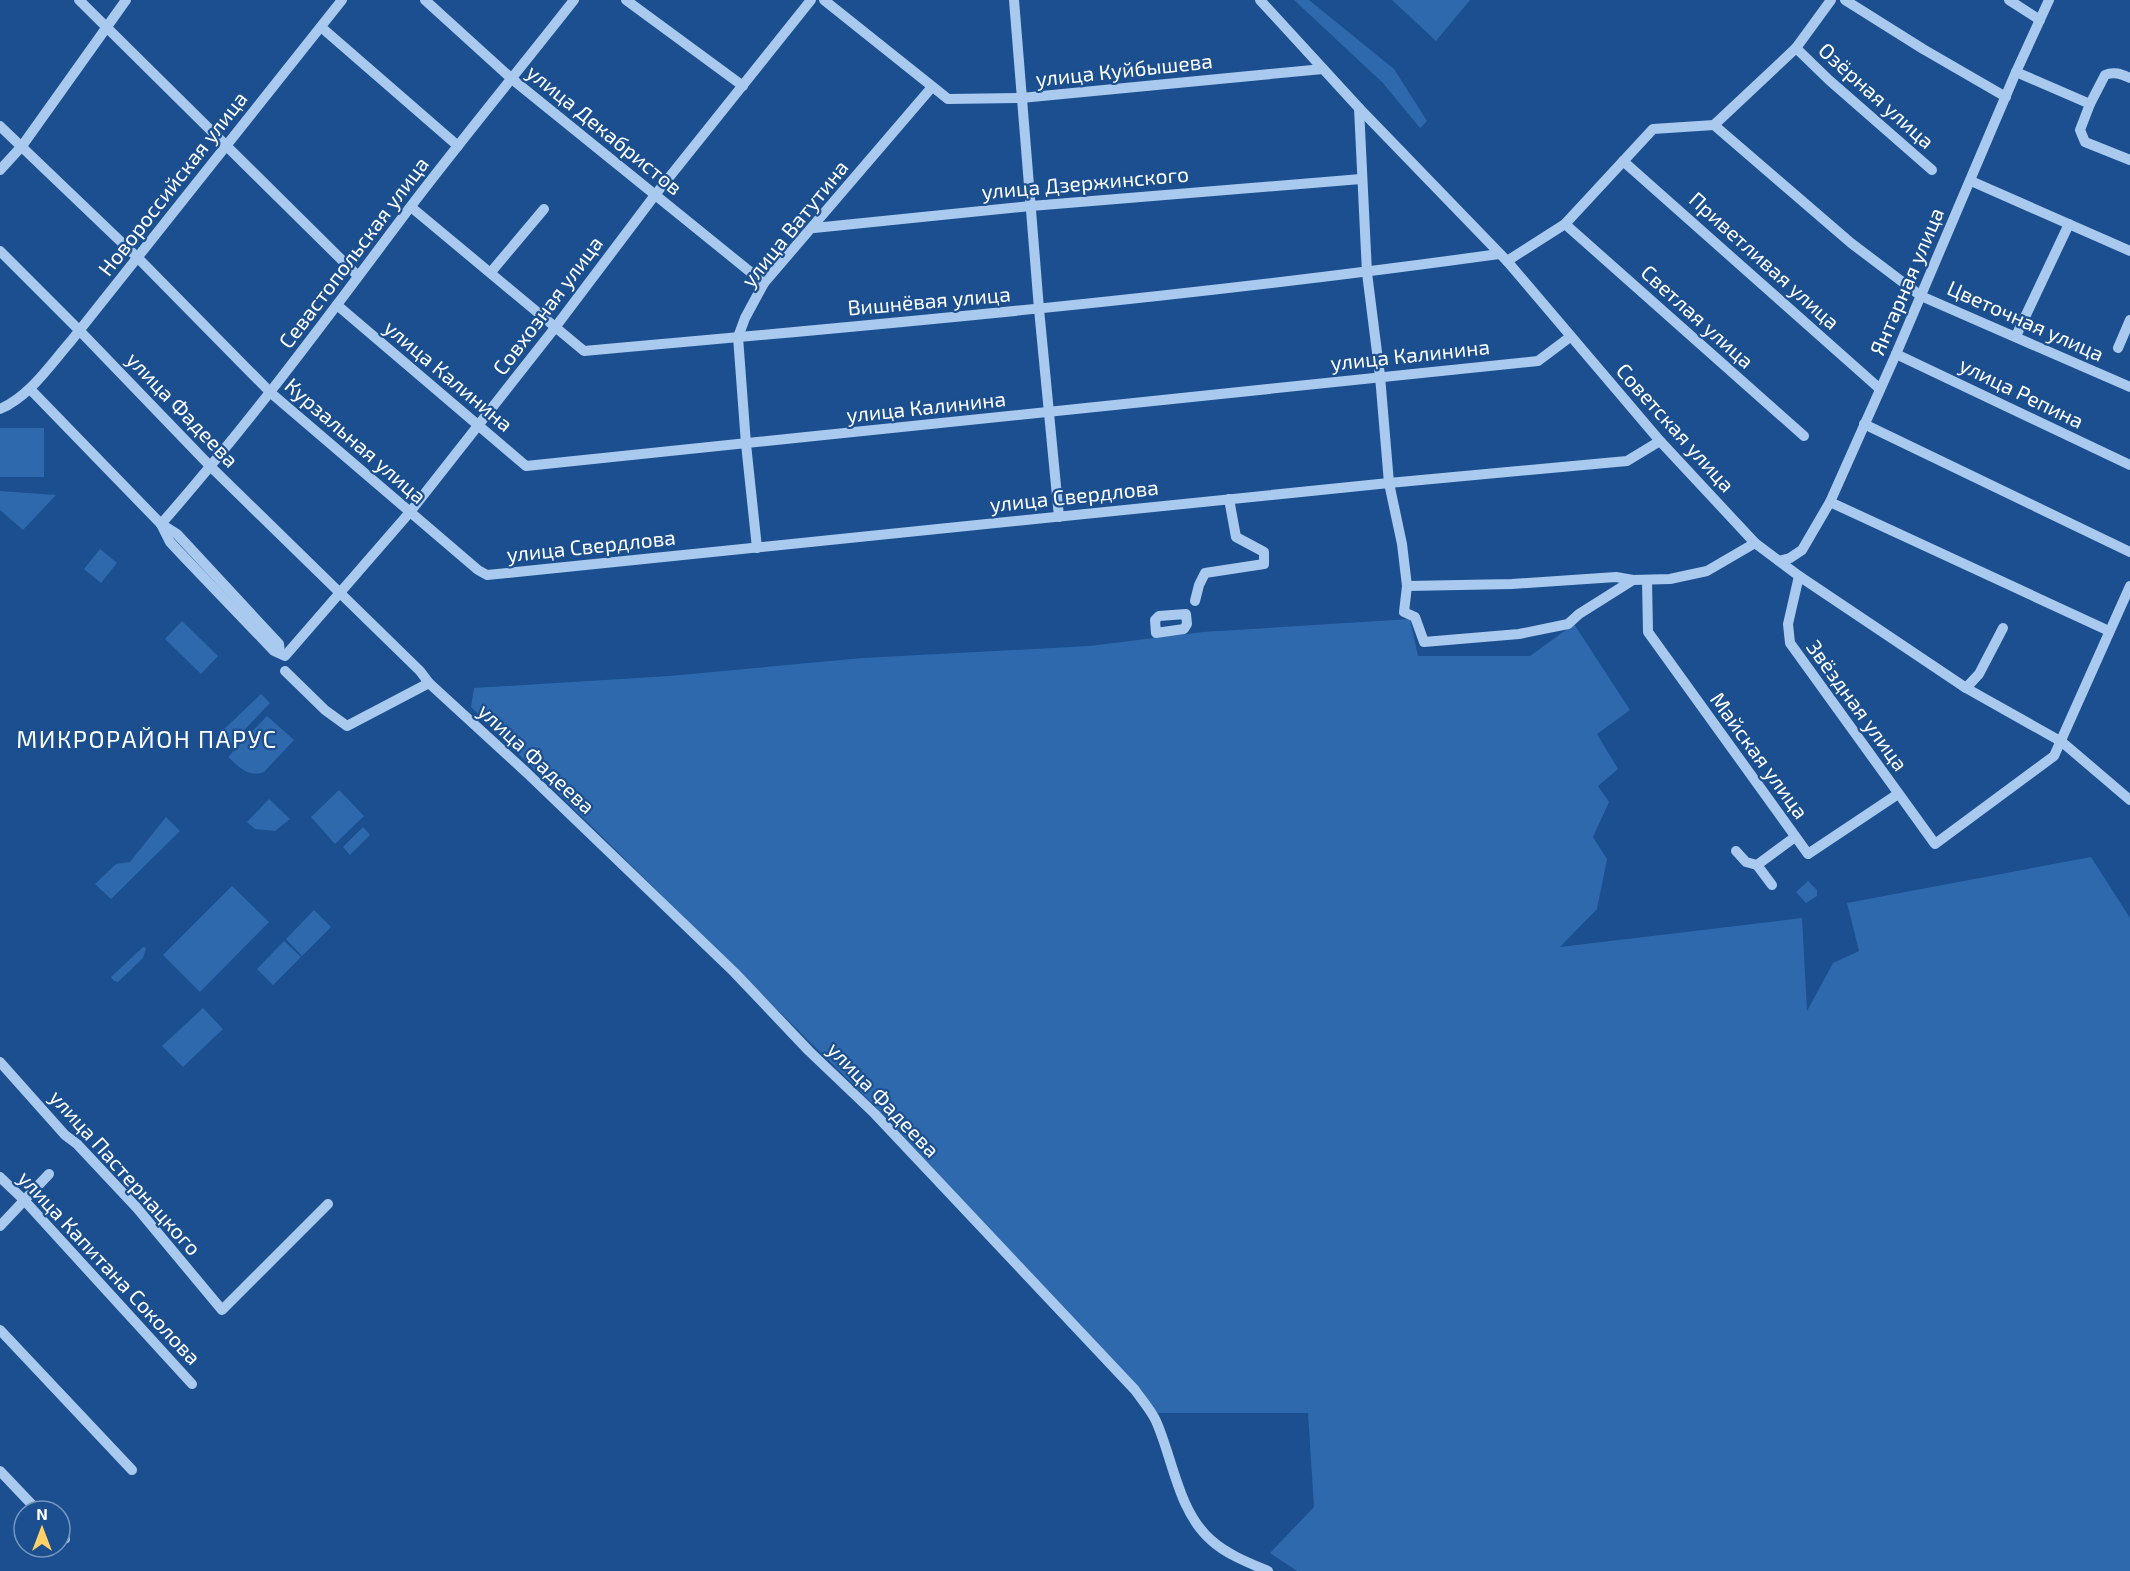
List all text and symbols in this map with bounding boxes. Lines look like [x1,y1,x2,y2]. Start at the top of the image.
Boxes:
street label: Озёрная улица [1814,37,1940,154]
street label: улица Куйбышева [1034,47,1214,92]
street label: улица Декабристов [522,59,688,200]
street label: Новороссийская улица [92,86,252,281]
street label: Севастопольская улица [273,151,434,353]
street label: улица Ватутина [735,155,854,292]
street label: улица Дзержинского [980,160,1190,205]
street label: Приветливая улица [1684,186,1845,335]
street label: Янтарная улица [1864,203,1949,359]
street label: Совхозная улица [487,231,608,380]
street label: Светлая улица [1636,259,1759,374]
street label: Цветочная улица [1943,274,2108,367]
street label: Вишнёвая улица [846,280,1012,321]
street label: улица Калинина [379,314,518,437]
street label: улица Калинина [1329,333,1491,376]
street label: улица Фадеева [121,346,244,472]
street label: улица Репина [1955,351,2088,434]
street label: Советская улица [1611,358,1740,497]
street label: Курзальная улица [280,372,432,509]
street label: улица Калинина [845,385,1007,428]
street label: улица Свердлова [988,474,1160,517]
street label: улица Свердлова [505,524,677,567]
street label: Звёздная улица [1801,635,1914,776]
street label: Майская улица [1705,687,1814,824]
street label: улица Фадеева [473,698,601,819]
district label: МИКРОРАЙОН ПАРУС [16,724,278,753]
street label: улица Фадеева [822,1036,945,1162]
street label: улица Пастернацкого [44,1084,207,1261]
street label: улица Капитана Соколова [13,1165,206,1370]
north arrow [12,1499,72,1559]
text: N [36,1504,48,1523]

